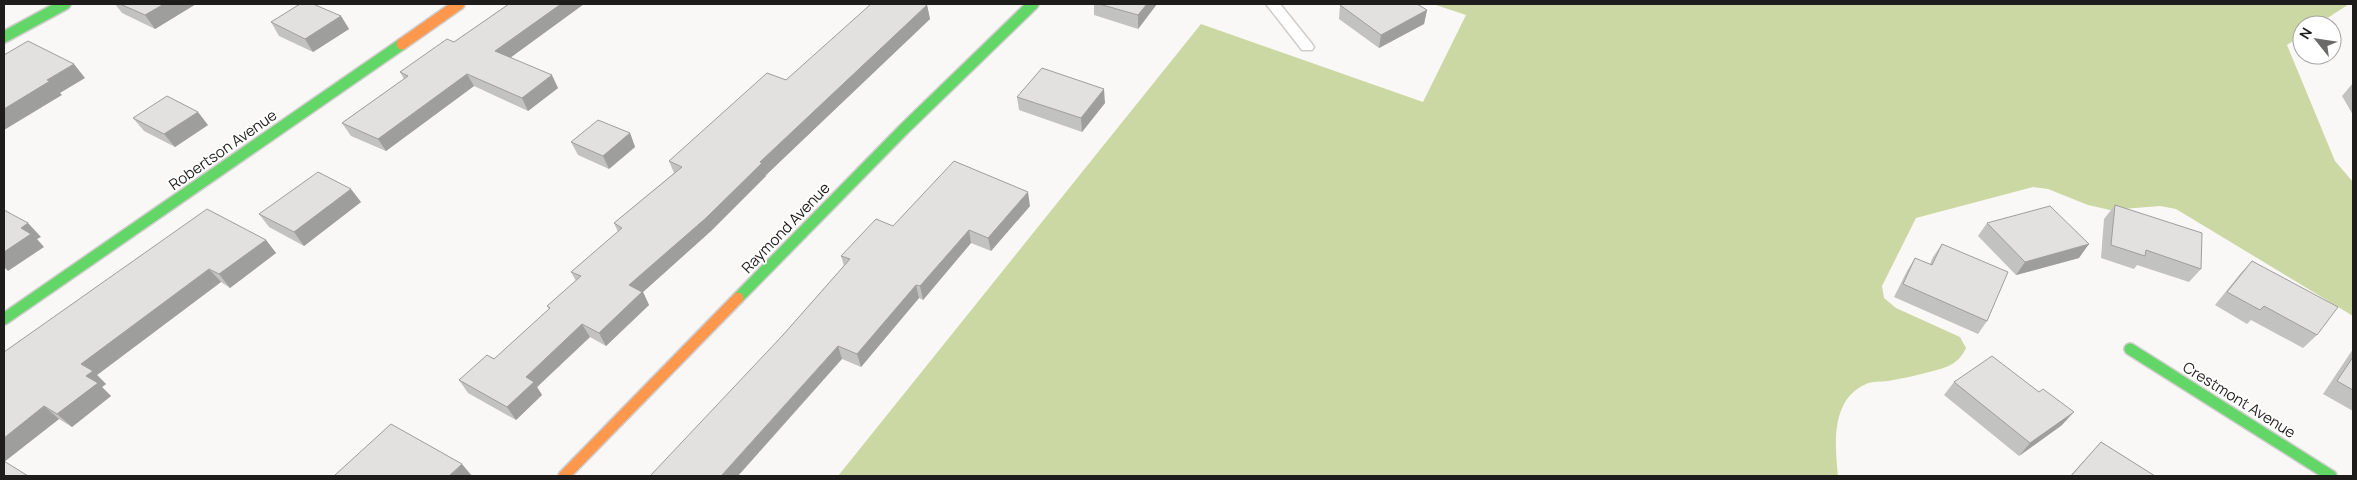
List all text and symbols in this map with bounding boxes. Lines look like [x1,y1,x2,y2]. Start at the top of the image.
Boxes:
north arrow [2292,15,2342,65]
text: N [2295,24,2316,42]
street label: Robertson Avenue [165,104,281,195]
street label: Raymond Avenue [737,177,835,278]
street label: Crestmont Avenue [2179,356,2300,443]

